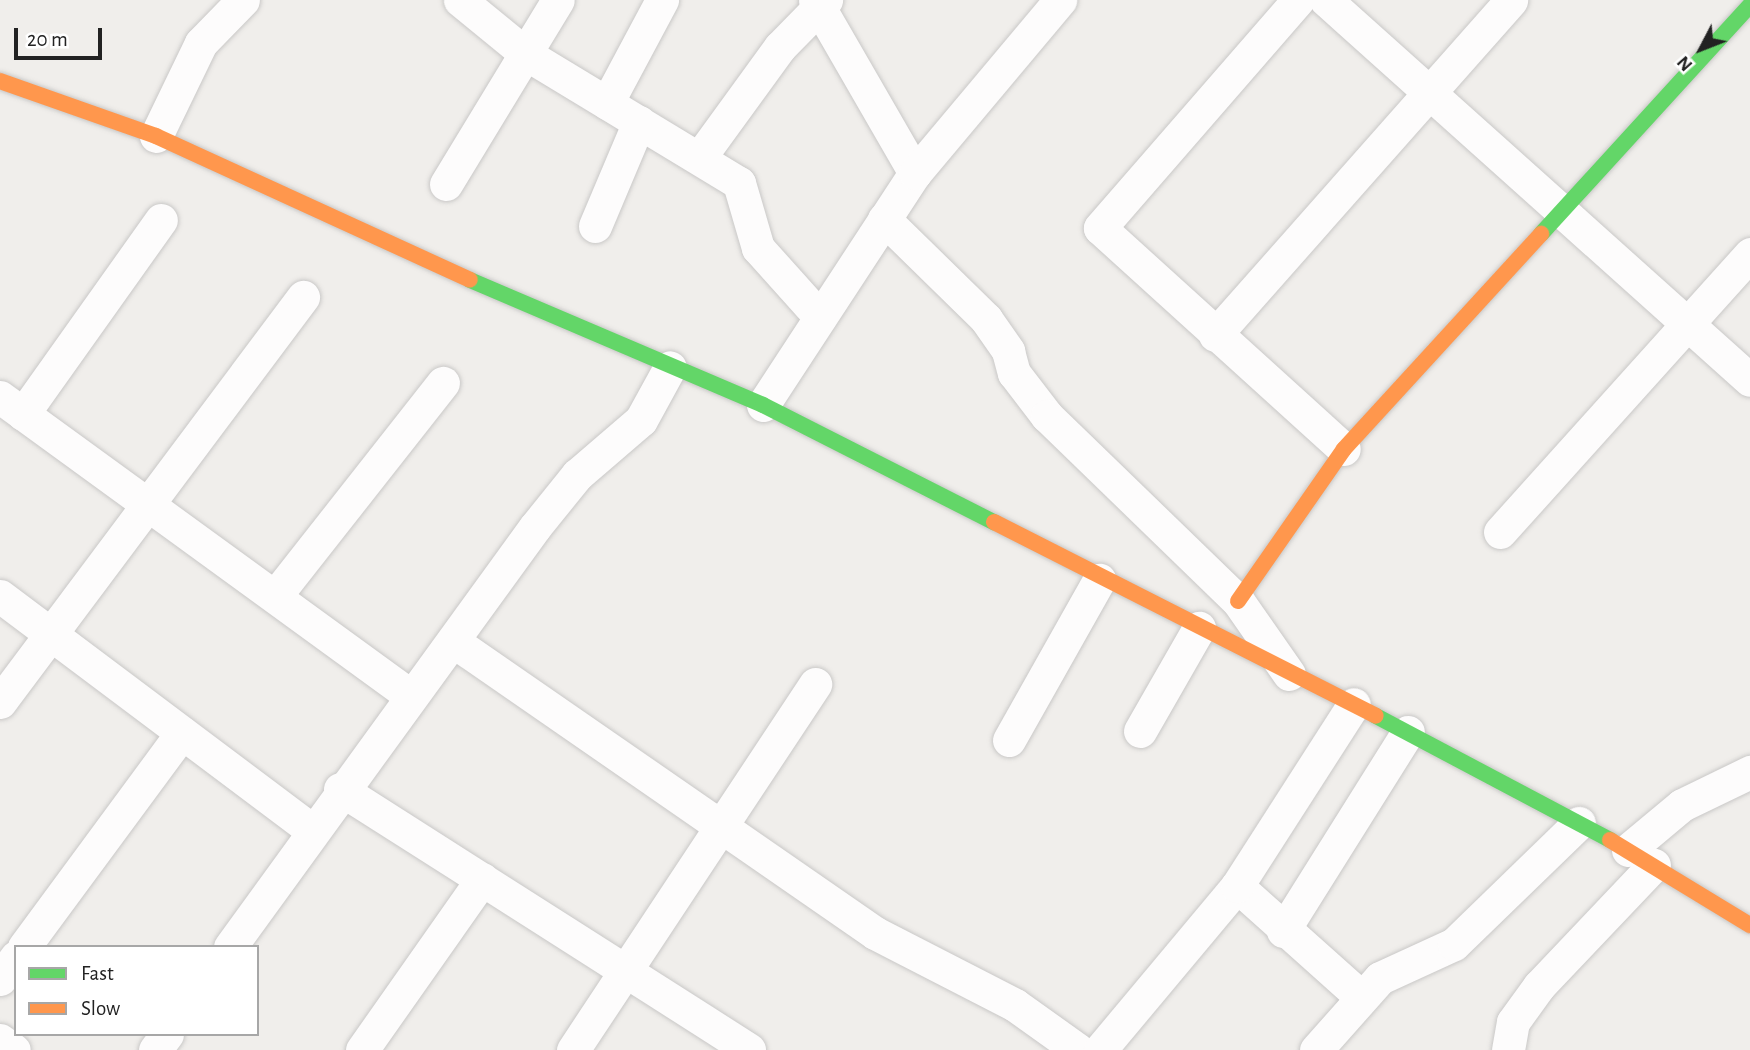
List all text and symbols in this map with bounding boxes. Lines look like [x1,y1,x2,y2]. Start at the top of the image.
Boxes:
scale bar [18,14,105,58]
north arrow [1666,14,1736,84]
text: 20 m [27,29,68,50]
text: N [1674,52,1697,75]
legend [14,945,259,1036]
text: Fast [81,963,114,984]
text: Slow [81,998,120,1019]

